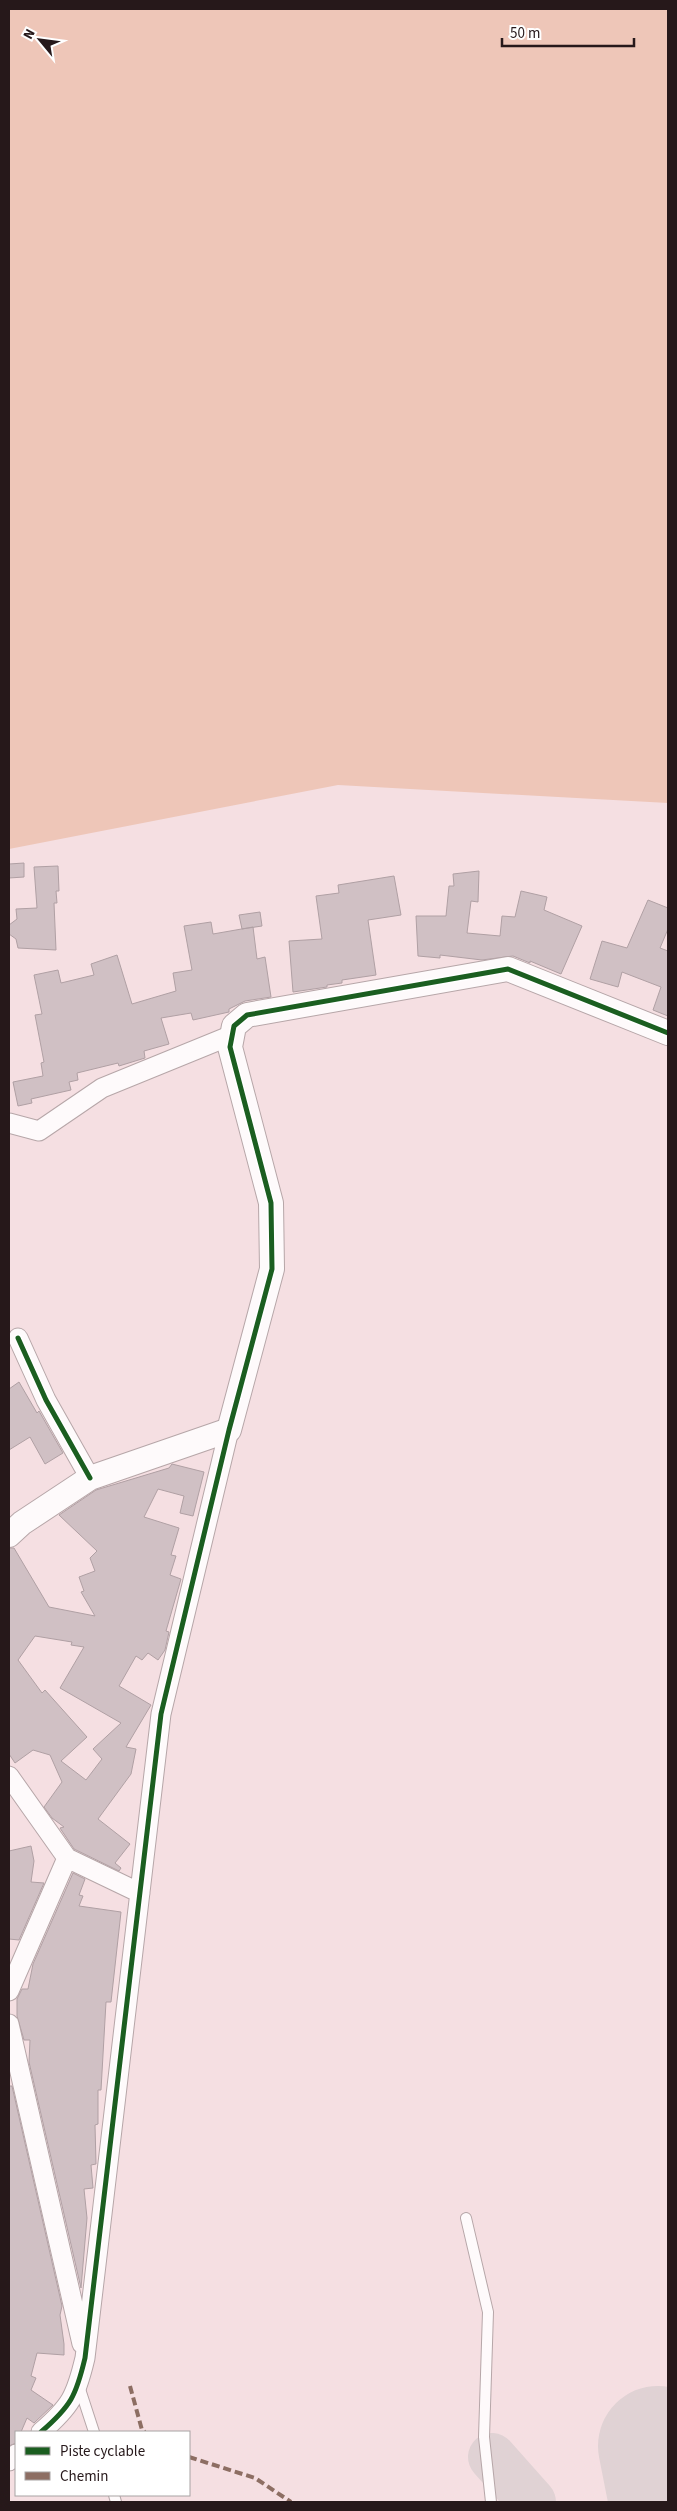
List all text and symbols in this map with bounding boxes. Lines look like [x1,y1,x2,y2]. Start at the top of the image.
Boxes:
north arrow [15,15,65,65]
scale bar [502,15,634,47]
text: 50 m [510,23,540,44]
text: N [19,25,41,43]
legend [15,2431,190,2496]
text: Piste cyclable [60,2441,145,2462]
text: Chemin [60,2466,109,2487]

